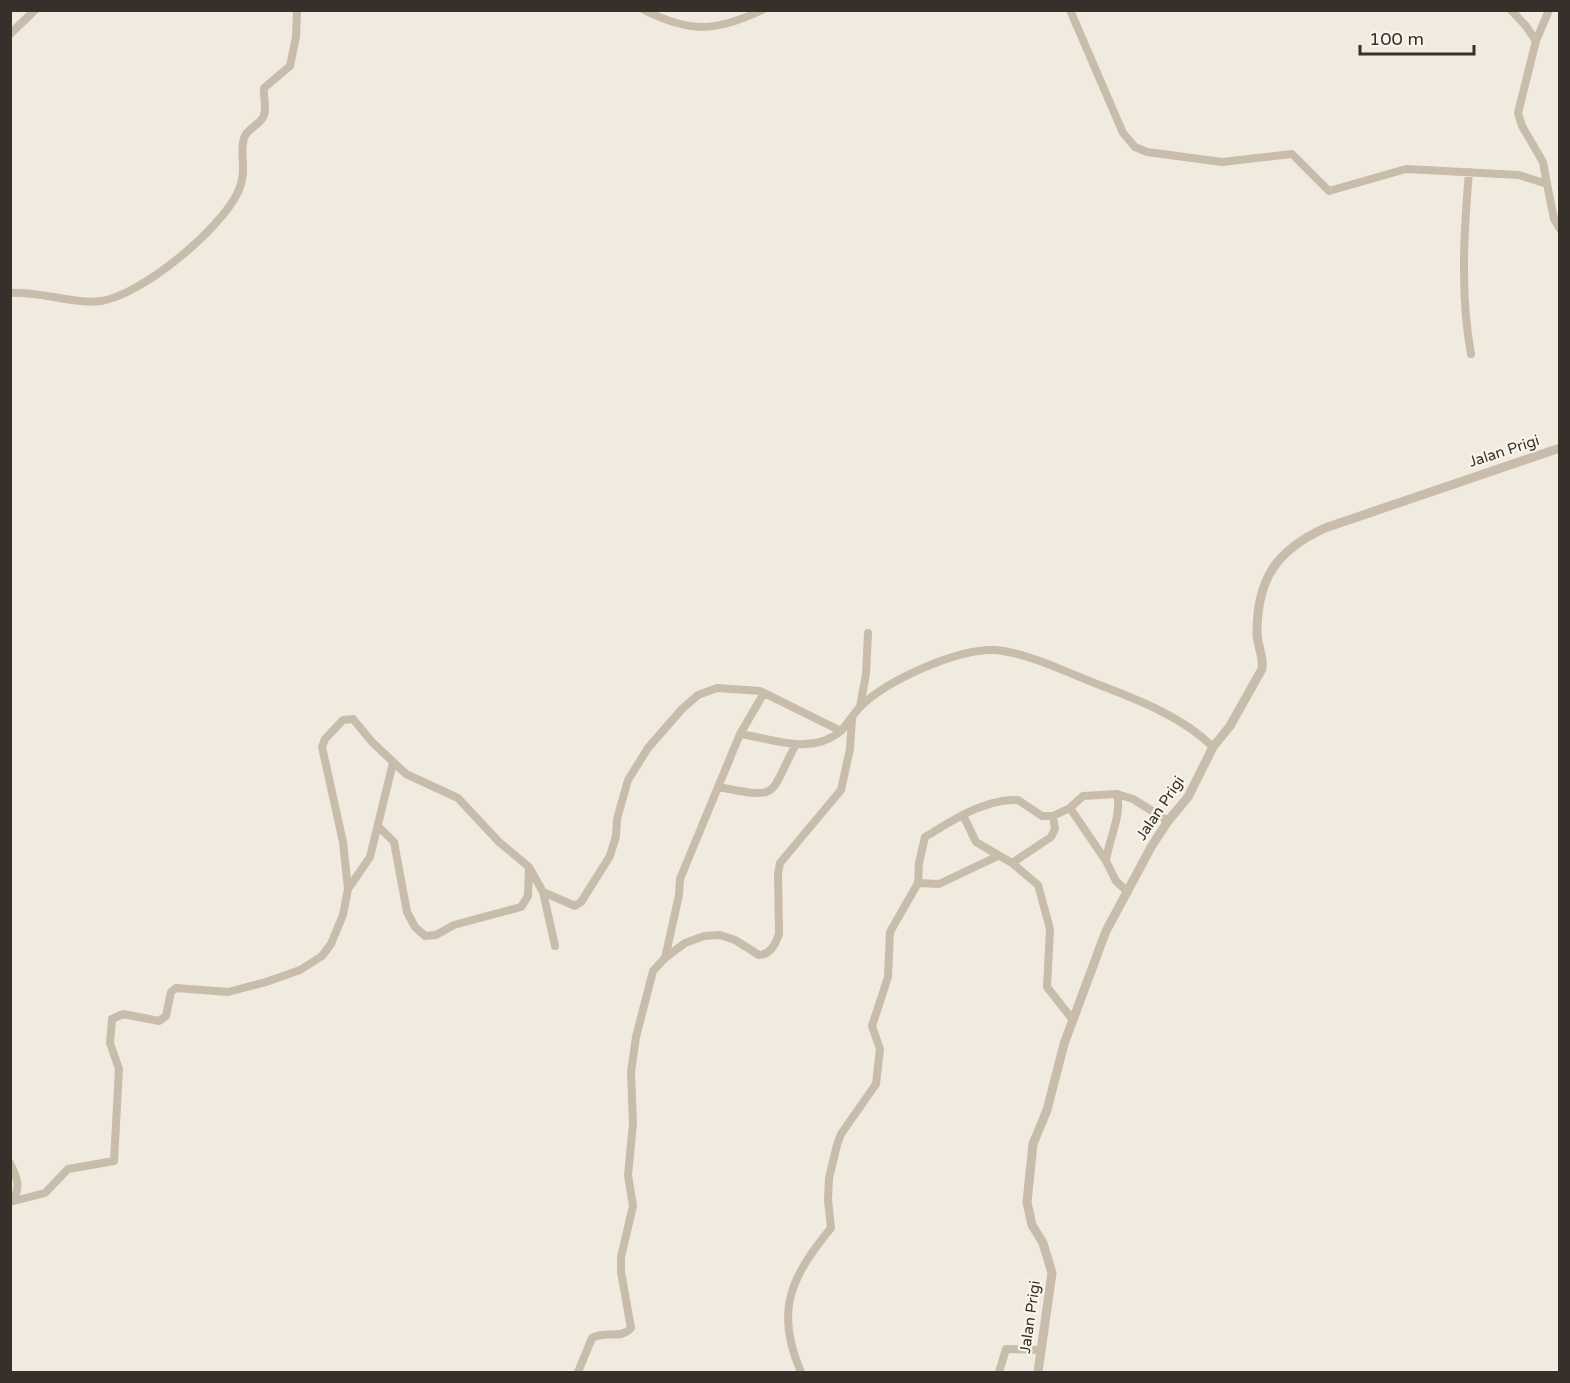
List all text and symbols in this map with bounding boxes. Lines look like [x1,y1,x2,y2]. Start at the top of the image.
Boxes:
scale bar [1360,18,1474,56]
text: 100 m [1369,28,1424,50]
street label: Jalan Prigi [1466,431,1542,471]
street label: Jalan Prigi [1132,773,1188,843]
street label: Jalan Prigi [1016,1279,1044,1355]

